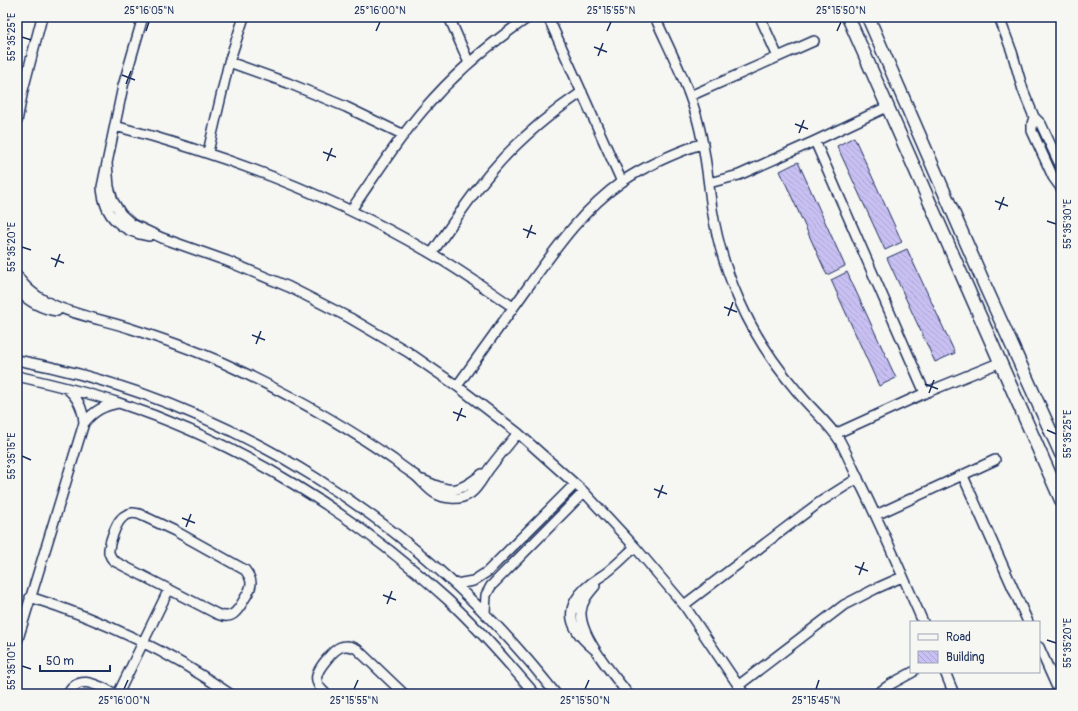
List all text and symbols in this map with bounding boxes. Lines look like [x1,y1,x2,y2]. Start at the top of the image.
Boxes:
text: 25°16'05"N [124,5,174,17]
text: 25°16'00"N [354,5,406,17]
text: 25°15'55"N [587,5,635,17]
text: 25°15'50"N [816,5,866,17]
text: 55°35'25"E [6,13,18,61]
text: 55°35'30"E [1062,199,1074,249]
text: 55°35'20"E [6,222,18,272]
text: 55°35'25"E [1062,410,1074,458]
text: 55°35'15"E [6,433,18,479]
text: 55°35'20"E [1062,618,1074,668]
legend [910,621,1040,673]
text: Road [946,630,971,645]
text: 55°35'10"E [6,642,18,690]
scale bar [40,647,110,673]
text: Building [946,650,985,665]
text: 50 m [46,654,74,669]
text: 25°16'00"N [98,695,150,707]
text: 25°15'55"N [330,695,378,707]
text: 25°15'50"N [560,695,610,707]
text: 25°15'45"N [792,695,841,707]

